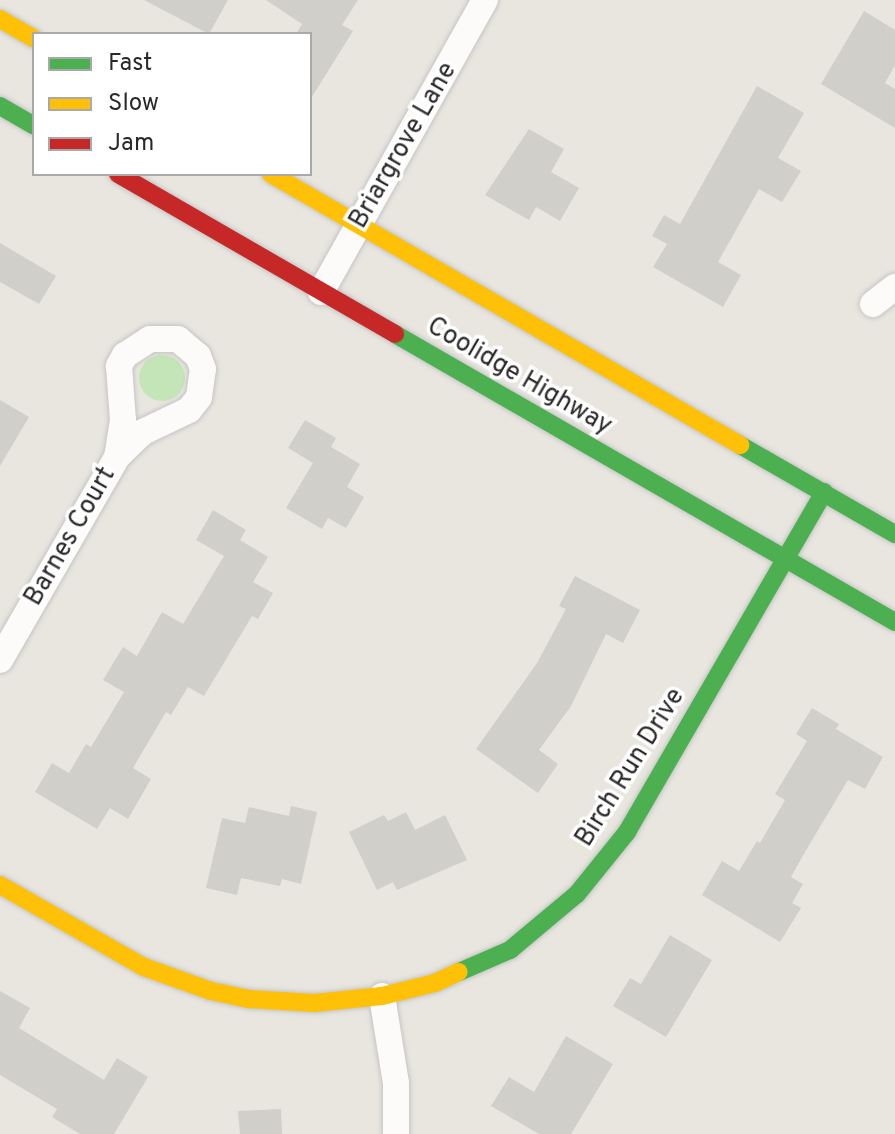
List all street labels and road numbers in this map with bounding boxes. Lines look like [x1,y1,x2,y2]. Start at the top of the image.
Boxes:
street label: Briargrove Lane [344,57,464,235]
street label: Coolidge Highway [421,311,617,443]
street label: Barnes Court [19,462,123,612]
street label: Birch Run Drive [570,683,692,853]

